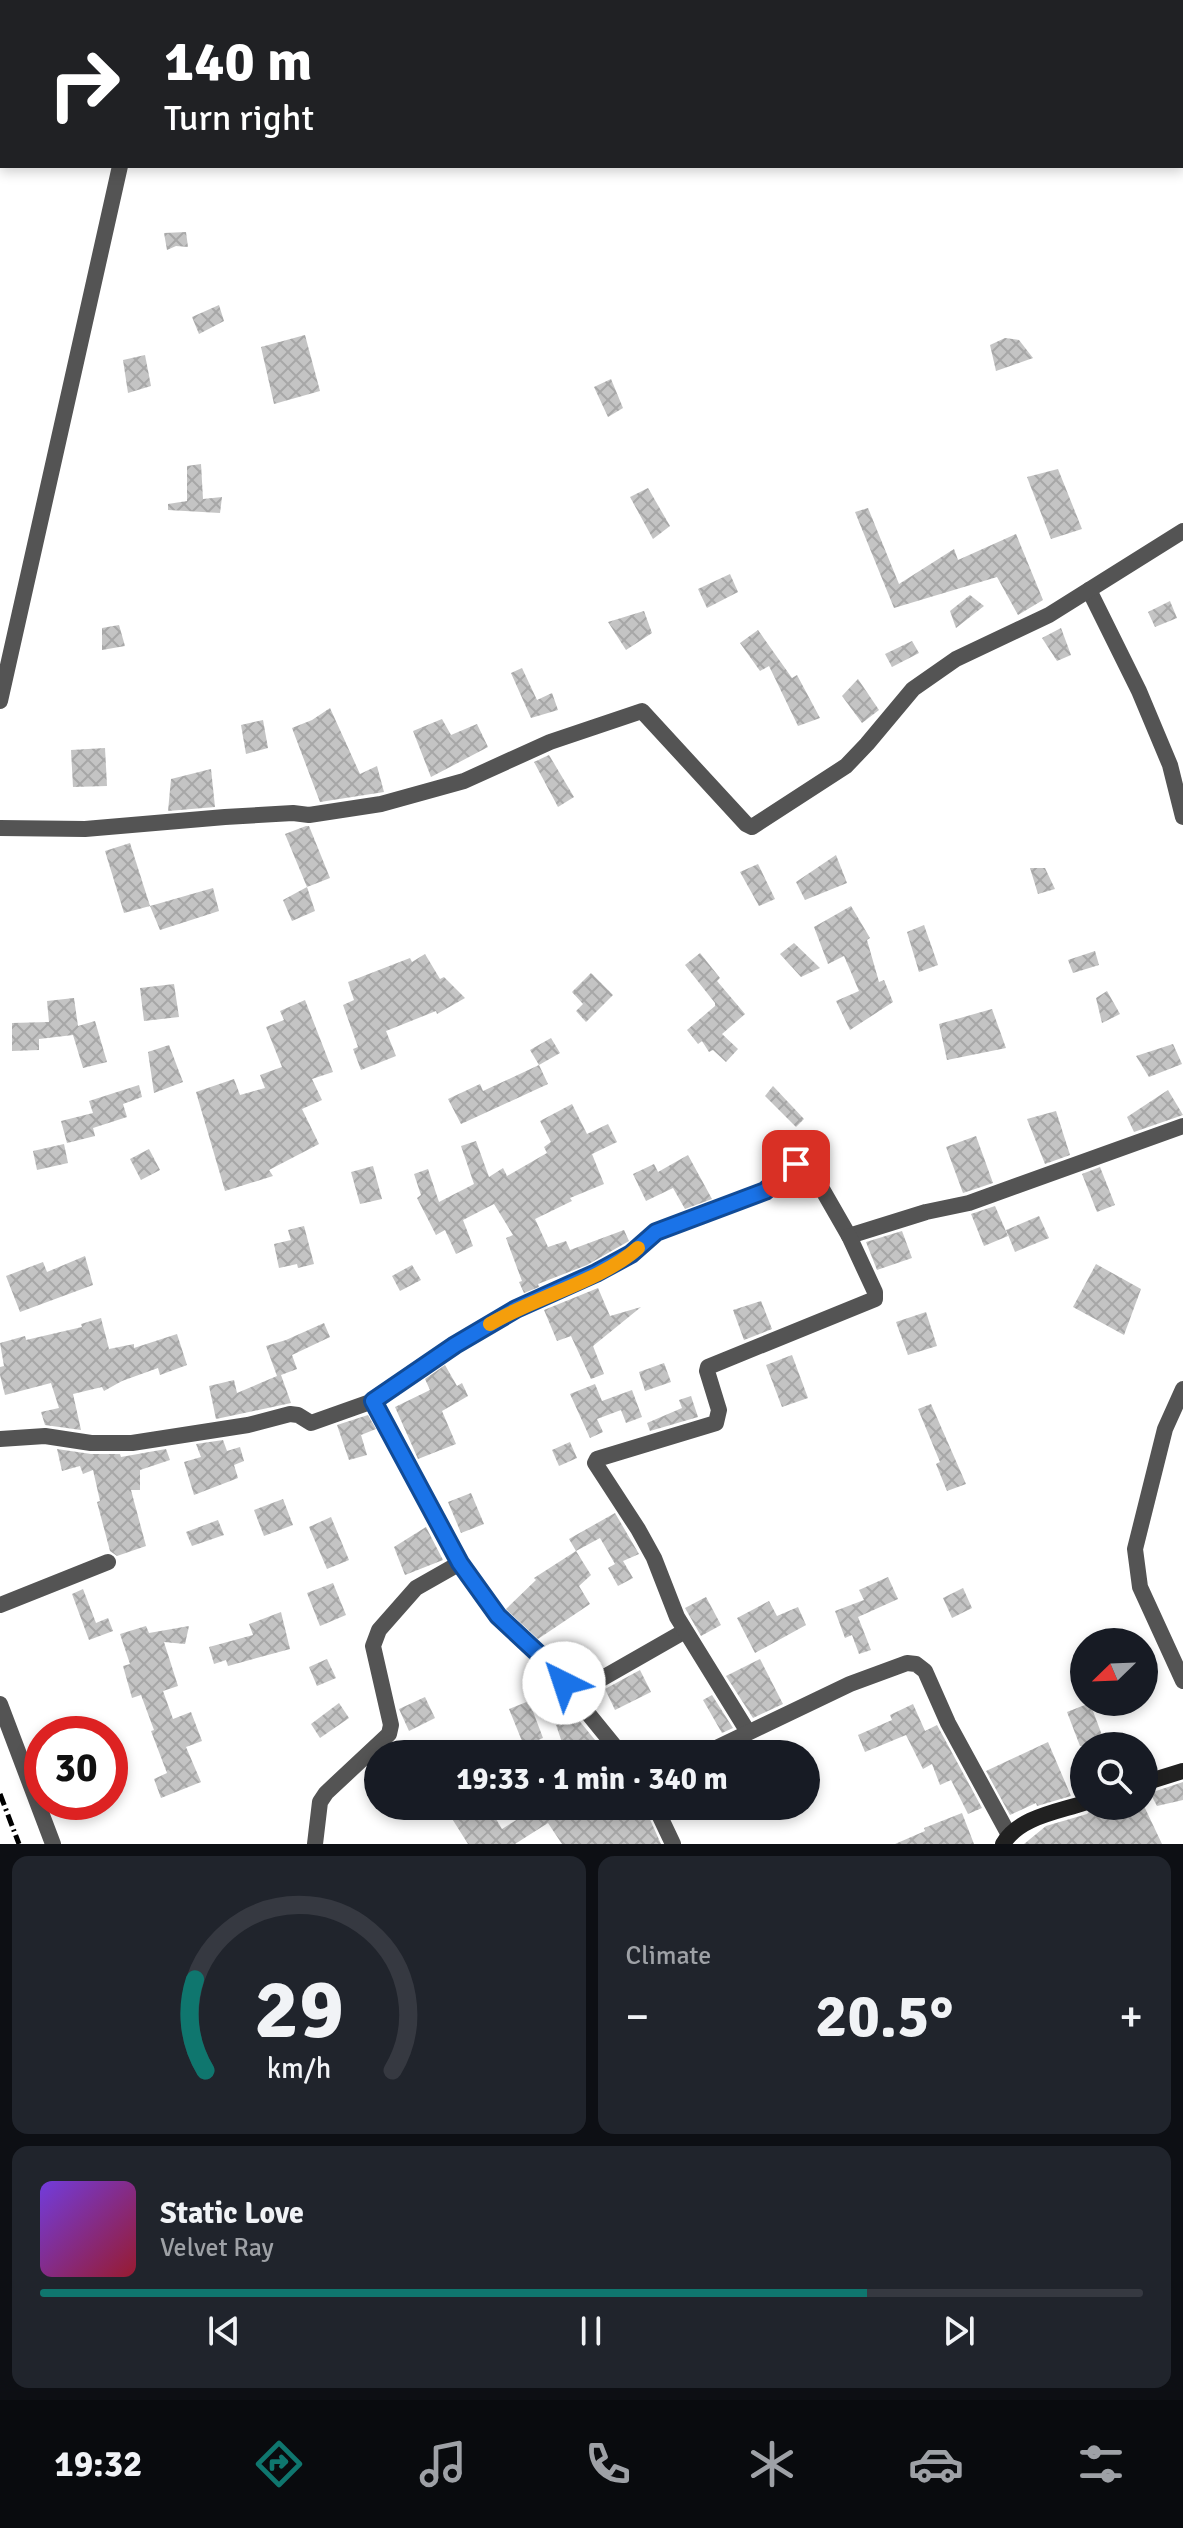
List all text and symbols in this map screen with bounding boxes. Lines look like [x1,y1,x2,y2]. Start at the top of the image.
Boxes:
text: 140 m [164,27,312,96]
icon: right [32,32,136,136]
text: Turn right [164,96,314,141]
pin [762,1130,830,1198]
icon: arrive [774,1142,818,1186]
north arrow [1070,1628,1158,1716]
map controls [1070,1628,1158,1820]
position arrow [522,1641,606,1725]
speed limit sign: 30 [24,1716,128,1820]
button: search [1070,1732,1158,1820]
text: 19:33 · 1 min · 340 m [456,1761,728,1798]
text: Climate [626,1940,711,1972]
text: 29 [254,1959,344,2061]
text: 20.5° [815,1980,953,2054]
text: − [626,1990,649,2044]
text: + [1119,1990,1143,2044]
text: km/h [266,2051,331,2086]
text: Static Love [160,2195,304,2232]
text: Velvet Ray [160,2232,274,2264]
icon: previous [202,2309,246,2353]
icon: pause [569,2309,613,2353]
icon: next [937,2309,981,2353]
icon: directions [251,2436,307,2492]
icon: music [415,2436,471,2492]
icon: phone [580,2436,636,2492]
icon: climate [744,2436,800,2492]
icon: car [908,2436,964,2492]
icon: filters [1073,2436,1129,2492]
text: 19:32 [54,2442,143,2487]

